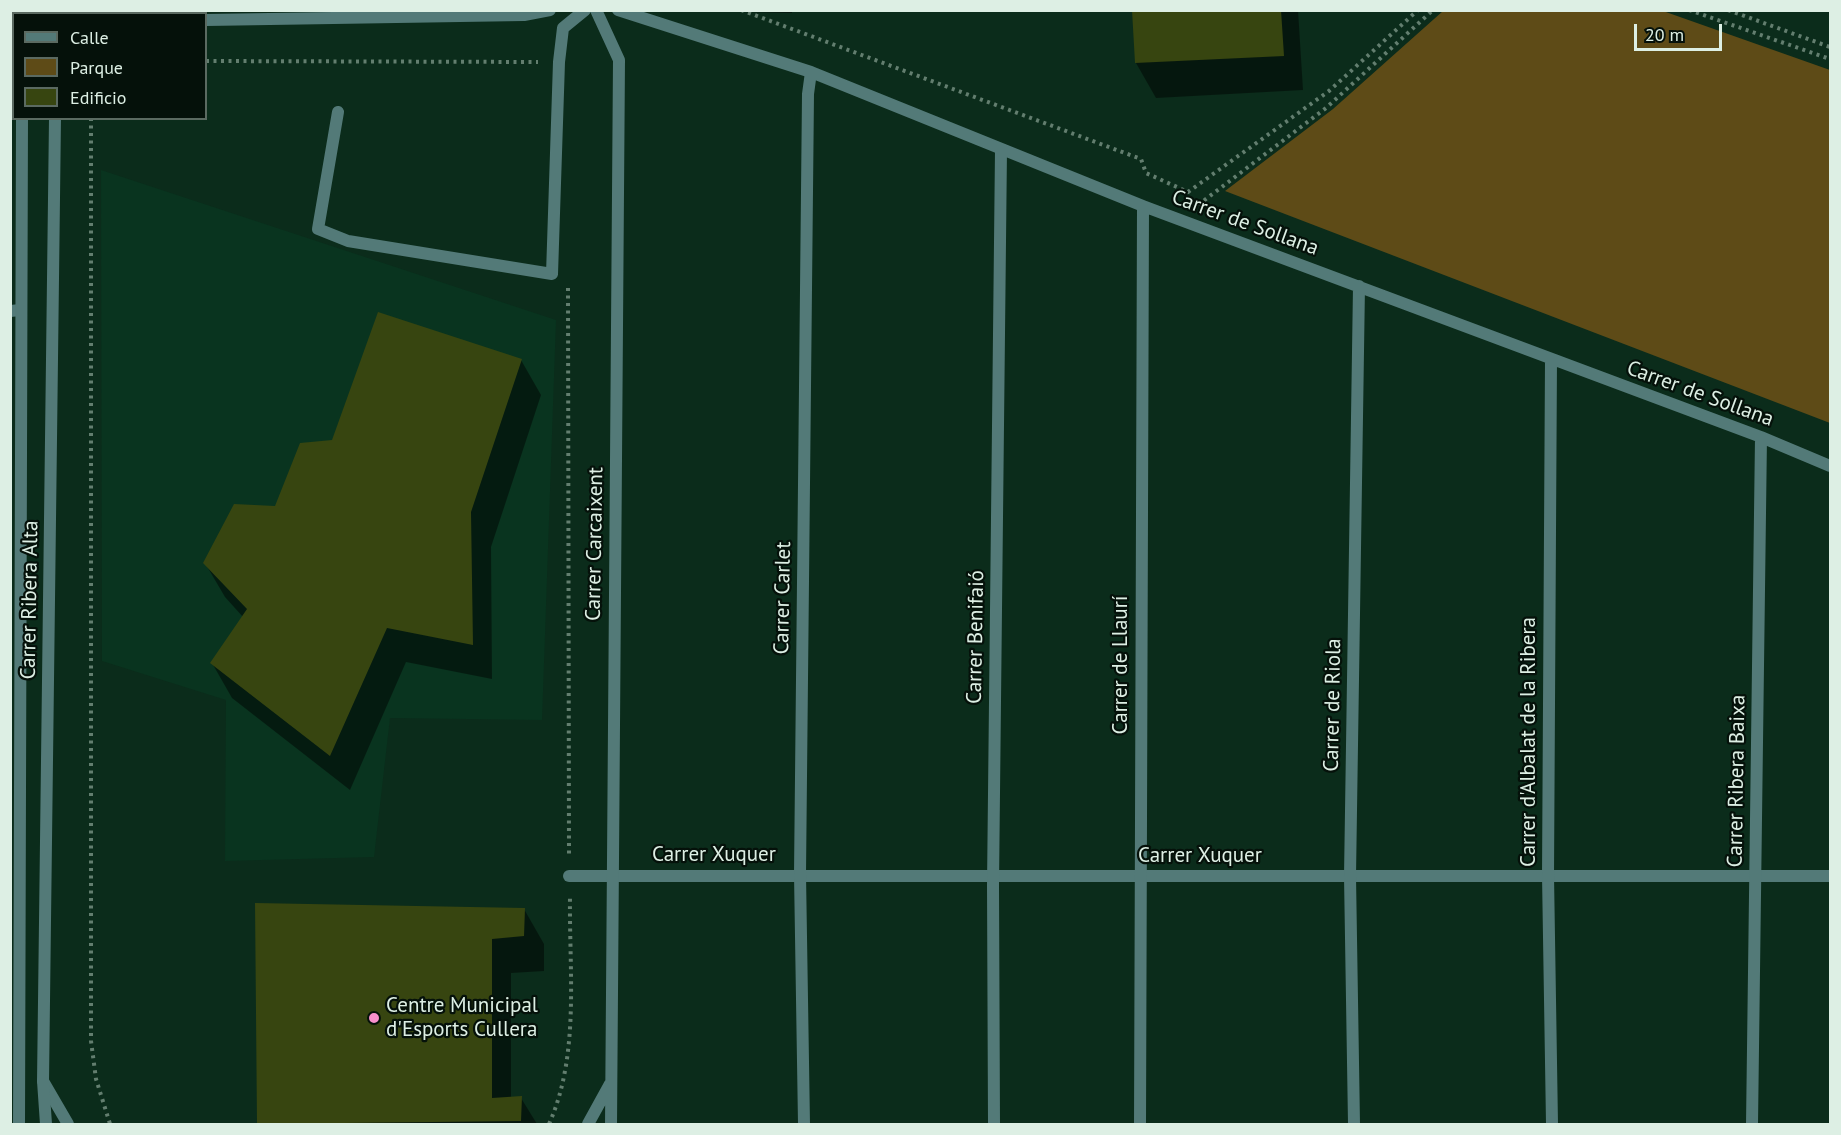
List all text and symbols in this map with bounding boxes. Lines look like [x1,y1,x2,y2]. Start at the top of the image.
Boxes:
legend [12,12,207,120]
scale bar [1637,12,1726,50]
text: 20 m [1645,23,1684,46]
text: Calle [70,26,109,49]
text: Parque [70,56,123,79]
text: Edificio [70,86,126,109]
street label: Carrer de Sollana [1168,185,1322,261]
street label: Carrer de Sollana [1623,356,1777,432]
street label: Carrer Carcaixent [581,467,609,621]
street label: Carrer Ribera Alta [16,520,44,680]
street label: Carrer Carlet [769,541,797,655]
street label: Carrer Benifaió [962,570,990,704]
street label: Carrer de Llaurí [1108,596,1134,734]
street label: Carrer d'Albalat de la Ribera [1516,617,1542,867]
street label: Carrer de Riola [1319,638,1347,772]
street label: Carrer Ribera Baixa [1723,695,1751,867]
street label: Carrer Xuquer [652,842,776,868]
street label: Carrer Xuquer [1138,843,1262,869]
place label: Centre Municipal d'Esports Cullera [386,993,538,1043]
marker: Centre Municipal d'Esports Cullera [367,1011,381,1025]

